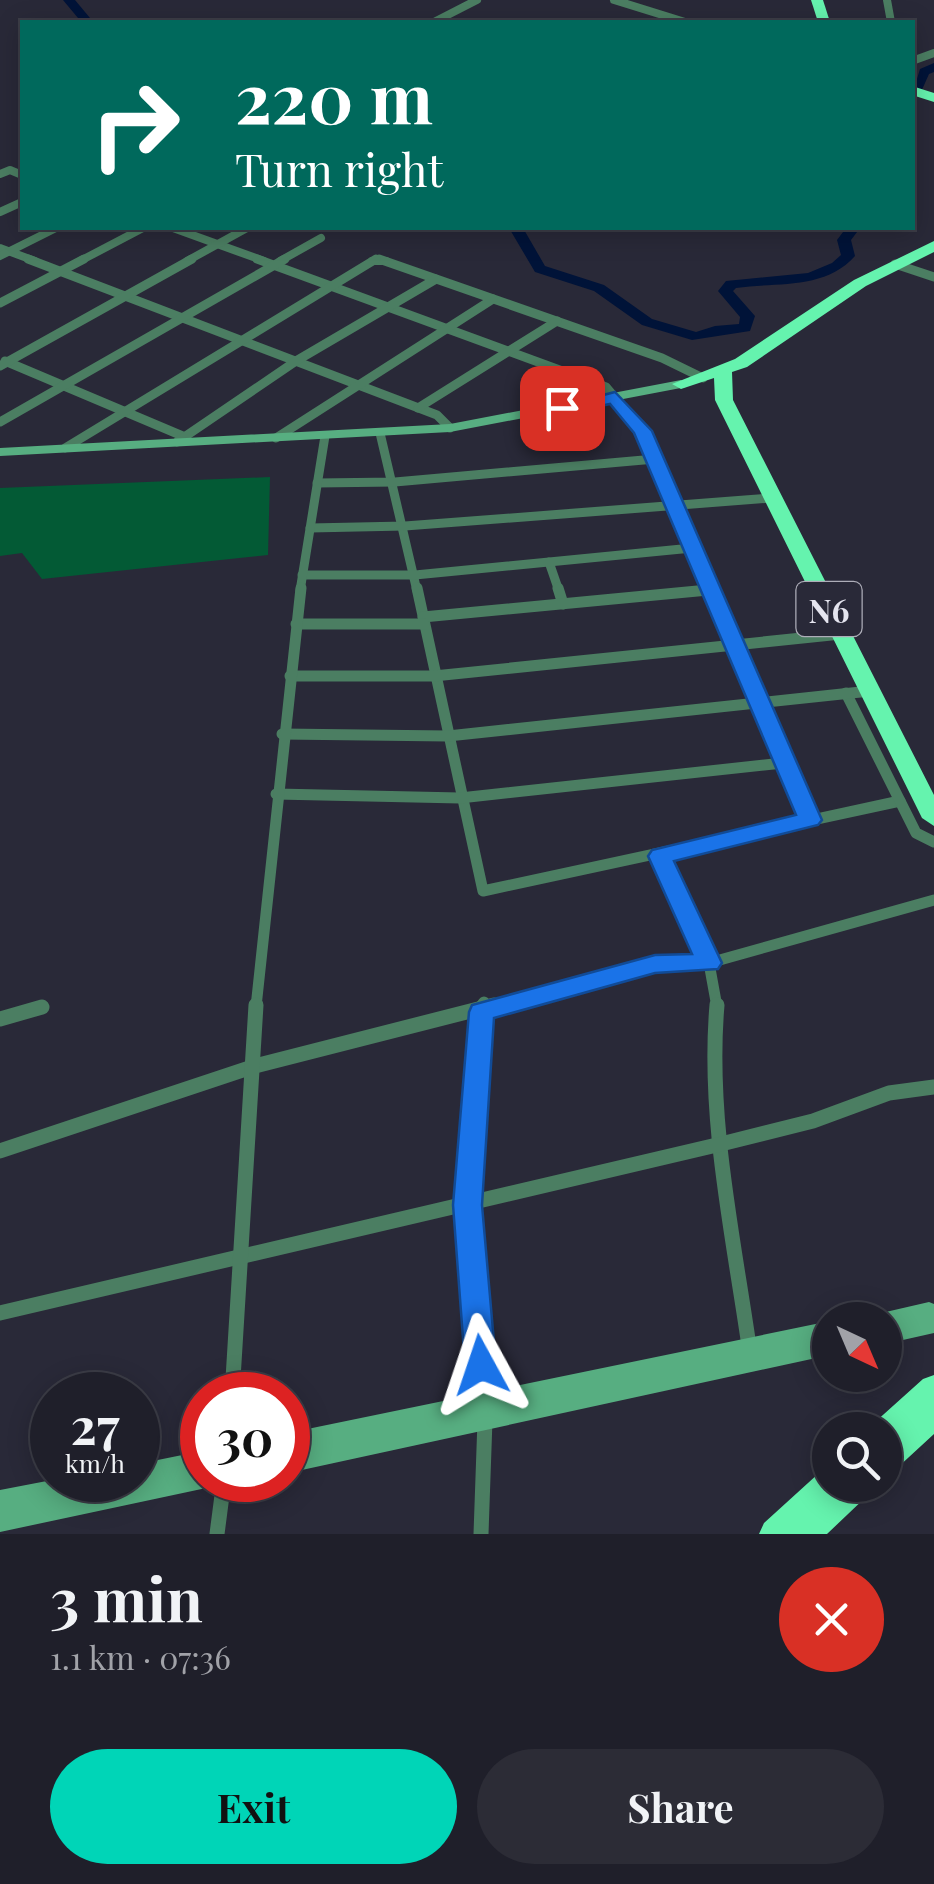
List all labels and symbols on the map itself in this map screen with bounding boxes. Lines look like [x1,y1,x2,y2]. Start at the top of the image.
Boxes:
pin [520,366,605,451]
road number: N6 [796,582,862,636]
north arrow [812,1302,902,1392]
position arrow [429,1313,533,1417]
speed limit sign: 30 [180,1372,310,1502]

